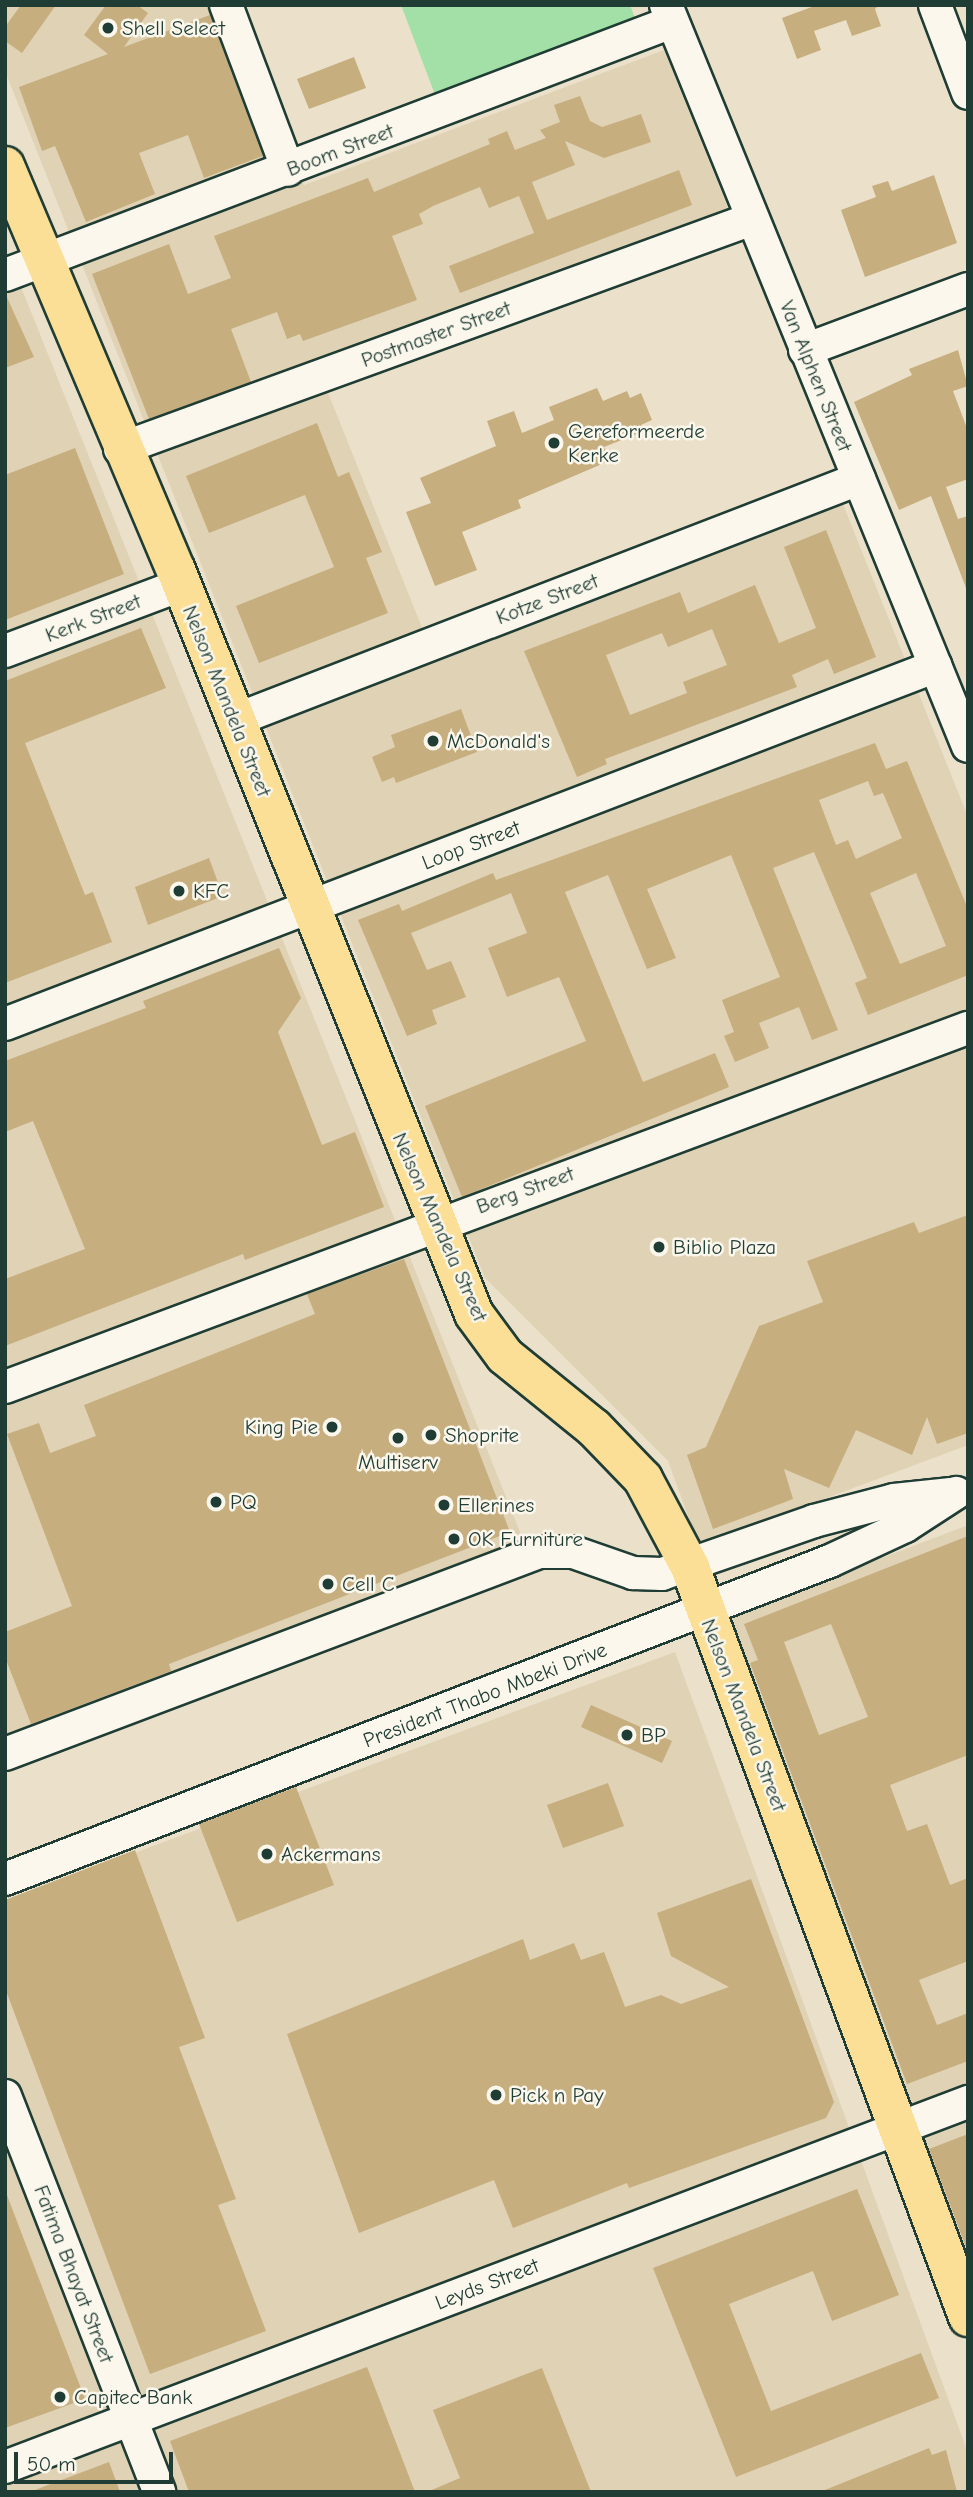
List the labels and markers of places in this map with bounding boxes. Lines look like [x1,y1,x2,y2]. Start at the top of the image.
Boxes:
place label: Shell Select [122,15,225,41]
marker: Shell Select [100,20,116,36]
place label: Gereformeerde Kerke [568,418,705,468]
marker: Gereformeerde Kerke [546,435,562,451]
place label: McDonald's [447,728,550,754]
marker: McDonald's [425,733,441,749]
place label: KFC [193,878,229,904]
marker: KFC [171,883,187,899]
place label: Biblio Plaza [673,1234,776,1260]
marker: Biblio Plaza [651,1239,667,1255]
place label: King Pie [245,1414,318,1440]
marker: King Pie [324,1419,340,1435]
place label: Shoprite [445,1422,519,1448]
marker: Shoprite [423,1427,439,1443]
marker: Multiserv [390,1430,406,1446]
place label: Multiserv [358,1449,438,1475]
place label: PQ [230,1489,257,1515]
place label: Ellerines [458,1492,534,1518]
marker: PQ [208,1494,224,1510]
marker: Ellerines [436,1497,452,1513]
place label: OK Furniture [468,1526,583,1552]
marker: OK Furniture [446,1531,462,1547]
place label: Cell C [342,1571,395,1597]
marker: Cell C [320,1576,336,1592]
place label: BP [641,1722,666,1748]
marker: BP [619,1727,635,1743]
place label: Ackermans [281,1841,380,1867]
marker: Ackermans [259,1846,275,1862]
place label: Pick n Pay [510,2082,604,2108]
marker: Pick n Pay [488,2087,504,2103]
place label: Capitec Bank [74,2384,192,2410]
marker: Capitec Bank [52,2389,68,2405]

